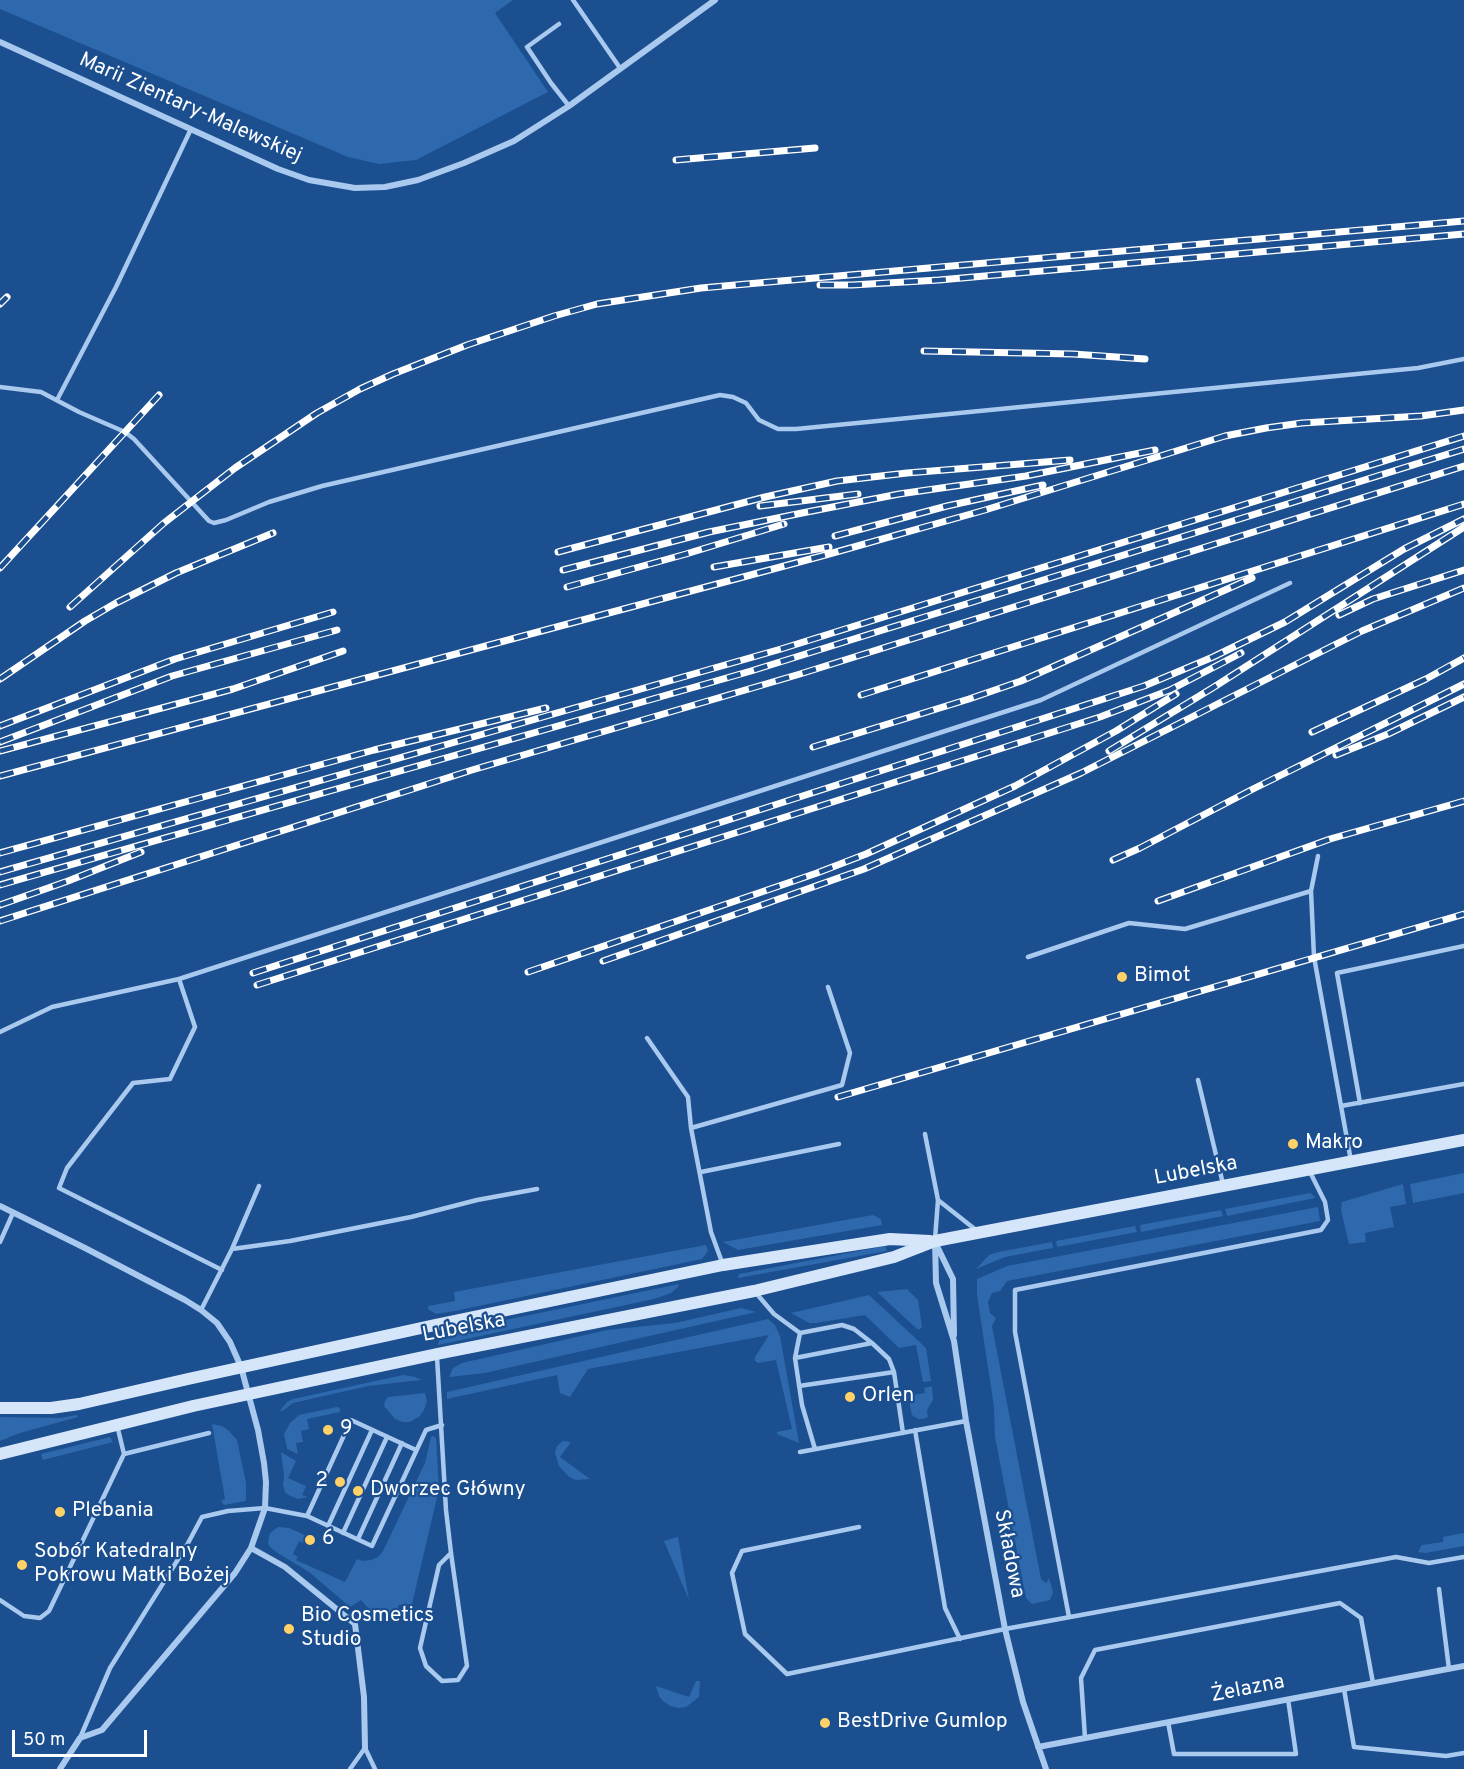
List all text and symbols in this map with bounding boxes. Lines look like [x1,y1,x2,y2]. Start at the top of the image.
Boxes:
street label: Marii Zientary-Malewskiej [74,48,306,170]
place label: Bimot [1134,964,1191,990]
marker: Bimot [1115,970,1129,984]
place label: Makro [1305,1131,1363,1157]
marker: Makro [1286,1137,1300,1151]
street label: Lubelska [1152,1152,1240,1192]
street label: Lubelska [420,1309,508,1349]
place label: Orlen [862,1384,914,1410]
marker: Orlen [843,1390,857,1404]
place label: 9 [340,1417,353,1443]
marker: 9 [321,1423,335,1437]
place label: 2 [315,1469,328,1495]
marker: 2 [333,1475,347,1489]
place label: Dworzec Główny [370,1478,526,1504]
marker: Dworzec Główny [351,1484,365,1498]
place label: Plebania [72,1499,154,1525]
marker: Plebania [53,1505,67,1519]
street label: Składowa [987,1508,1029,1600]
place label: 6 [322,1527,335,1553]
marker: 6 [303,1533,317,1547]
place label: Sobór Katedralny Pokrowu Matki Bożej [34,1540,230,1590]
marker: Sobór Katedralny Pokrowu Matki Bożej [15,1558,29,1572]
place label: Bio Cosmetics Studio [301,1604,434,1654]
marker: Bio Cosmetics Studio [282,1622,296,1636]
street label: Żelazna [1209,1671,1287,1709]
place label: BestDrive Gumlop [837,1710,1007,1736]
marker: BestDrive Gumlop [818,1716,832,1730]
scale bar [15,1718,150,1756]
text: 50 m [23,1729,65,1752]

